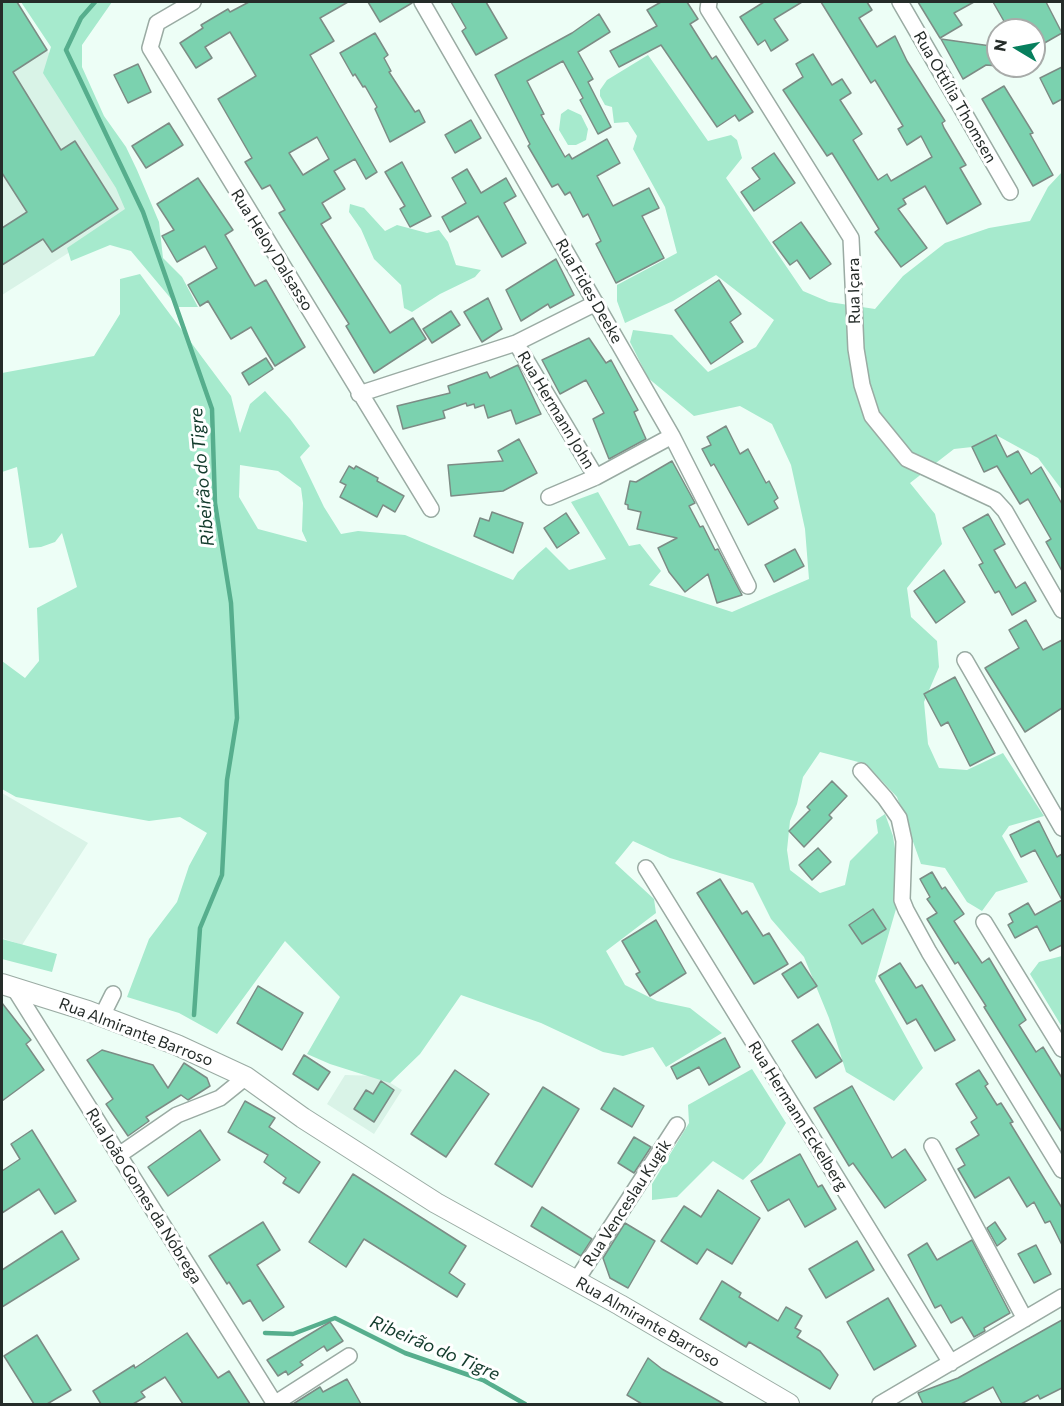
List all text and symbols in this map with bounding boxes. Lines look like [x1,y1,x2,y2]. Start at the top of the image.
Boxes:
north arrow [986,18,1046,78]
street label: Rua Ottília Thomsen [909,28,1001,166]
text: N [989,38,1010,53]
street label: Rua Heloy Dalsasso [227,186,317,314]
street label: Rua Fides Deeke [551,235,627,347]
street label: Rua Içara [844,258,864,324]
street label: Rua Hermann John [513,348,599,472]
water label: Ribeirão do Tigre [185,407,219,547]
street label: Rua Almirante Barroso [56,994,216,1070]
street label: Rua Hermann Eckelberg [744,1038,852,1194]
street label: Rua João Gomes da Nóbrega [82,1105,206,1287]
street label: Rua Venceslau Kugik [579,1136,675,1270]
street label: Rua Almirante Barroso [572,1273,724,1371]
water label: Ribeirão do Tigre [367,1311,503,1385]

